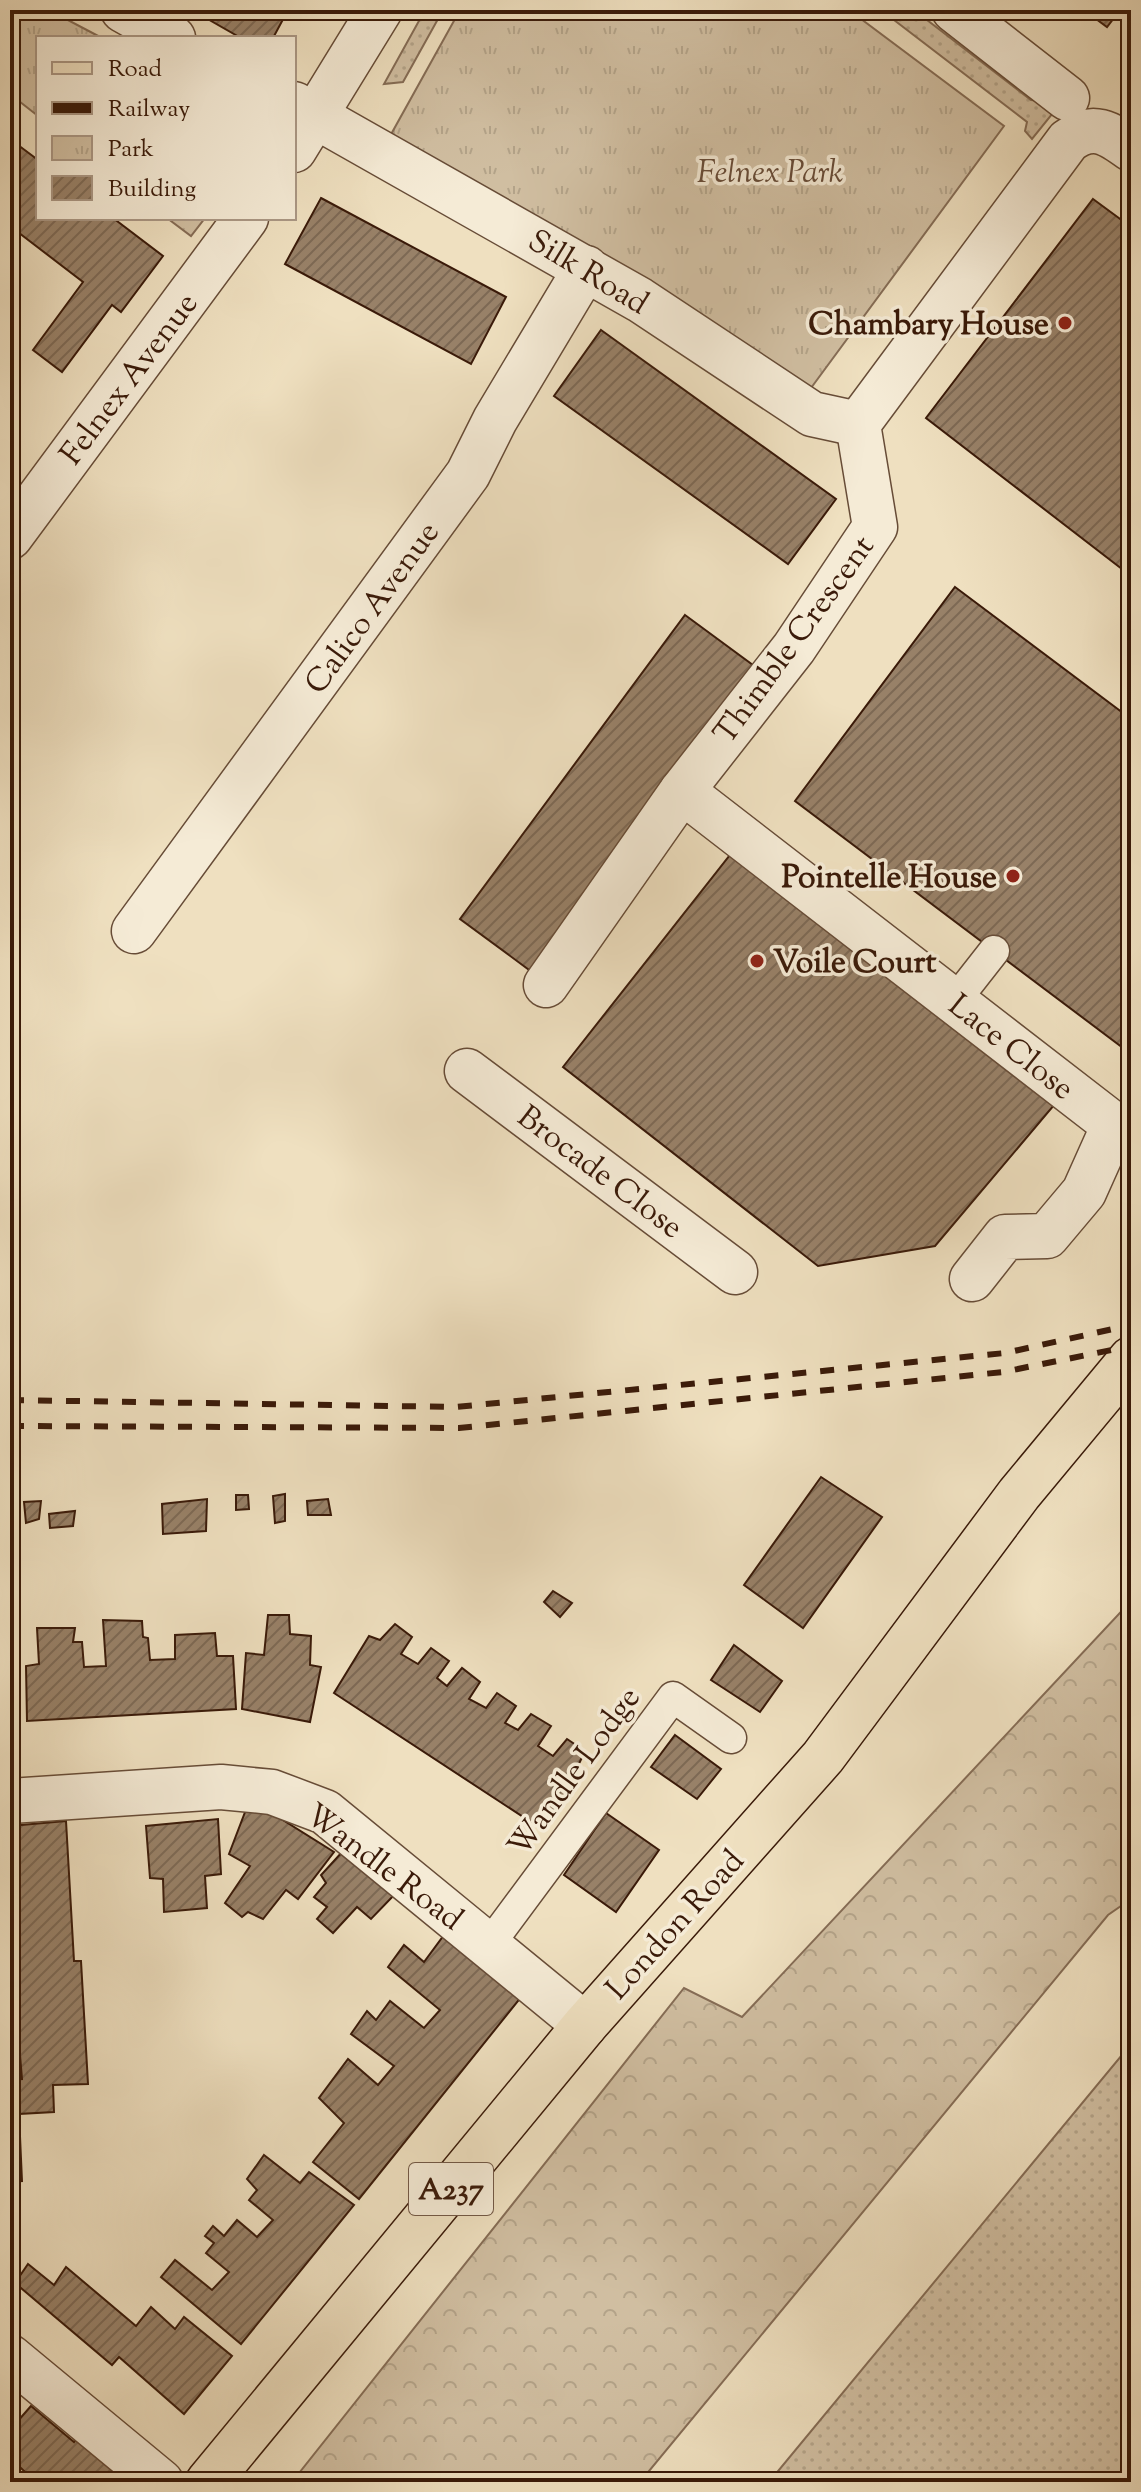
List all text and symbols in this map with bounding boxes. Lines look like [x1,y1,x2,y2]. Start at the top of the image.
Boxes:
legend [36,36,296,220]
text: Road [108,53,162,87]
text: Railway [108,93,190,127]
text: Park [108,133,154,167]
park label: Felnex Park [697,151,843,197]
text: Building [108,173,197,207]
street label: Silk Road [518,219,657,328]
street label: Felnex Avenue [50,284,211,476]
place label: Chambary House [808,303,1049,349]
marker: Chambary House [1056,314,1074,332]
street label: Calico Avenue [295,513,452,705]
street label: Thimble Crescent [704,527,887,755]
place label: Pointelle House [781,856,997,902]
marker: Pointelle House [1004,867,1022,885]
place label: Voile Court [773,941,936,987]
marker: Voile Court [748,952,766,970]
street label: Lace Close [937,984,1083,1112]
street label: Brocade Close [507,1096,692,1251]
street label: Wandle Lodge [498,1678,653,1867]
street label: Wandle Road [295,1794,472,1943]
street label: London Road [596,1841,756,2011]
road number: A237 [409,2163,493,2215]

